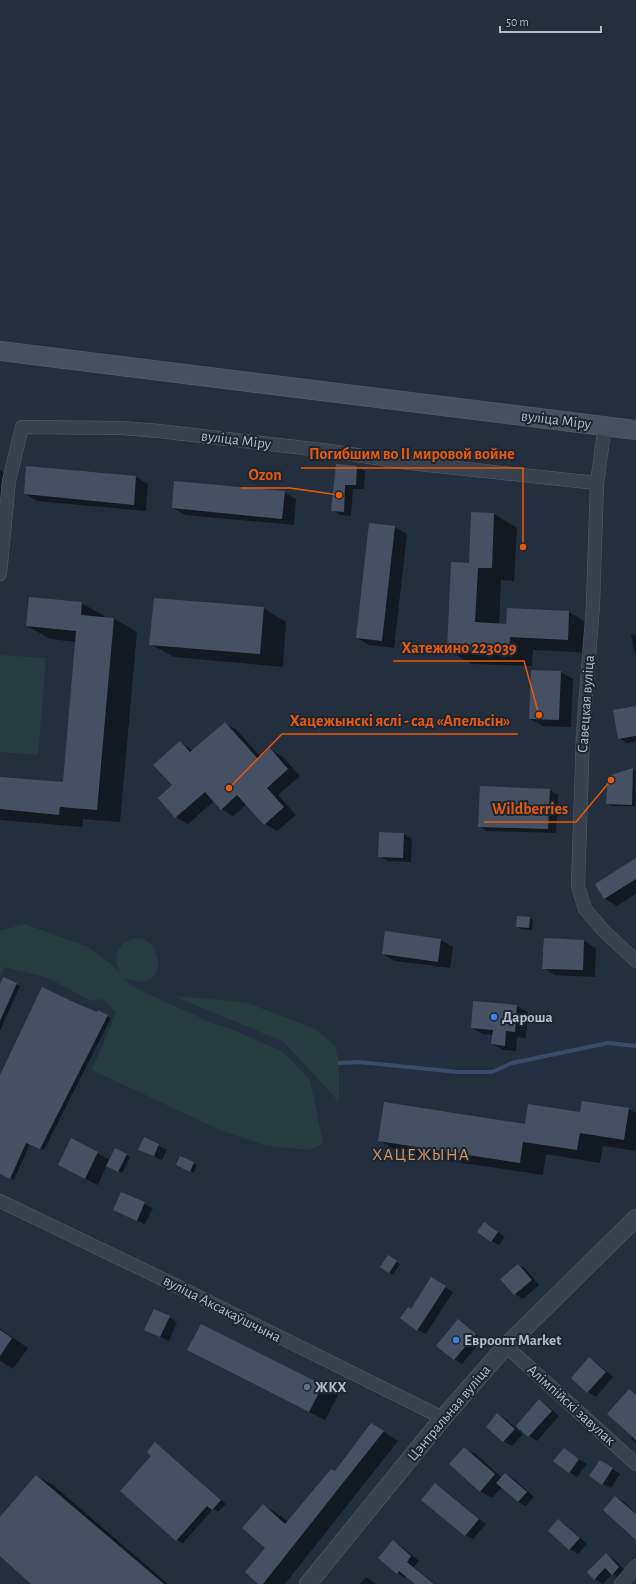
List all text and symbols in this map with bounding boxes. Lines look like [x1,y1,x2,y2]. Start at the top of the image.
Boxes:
scale bar [500,8,601,34]
text: 50 m [506,16,529,28]
street label: вуліца Міру [520,408,592,432]
street label: вуліца Міру [200,428,272,452]
callout: Погибшим во II мировой войне [301,440,523,468]
text: Погибшим во II мировой войне [309,446,515,462]
callout: Ozon [241,460,290,488]
text: Ozon [248,467,282,483]
callout: Хатежино 223039 [393,633,524,661]
text: Хатежино 223039 [401,640,517,656]
street label: Савецкая вуліца [575,654,597,753]
callout: Хацежынскі яслі - сад «Апельсін» [282,706,518,734]
text: Хацежынскі яслі - сад «Апельсін» [290,713,511,729]
callout: Wildberries [484,794,576,822]
text: Wildberries [492,801,568,817]
place label: Дароша [502,1010,553,1025]
marker: Дароша [489,1012,499,1022]
district label: ХАЦЕЖЫНА [372,1146,470,1163]
street label: вуліца Аксакаўшчына [161,1273,283,1345]
place label: Евроопт Market [464,1333,561,1348]
marker: Евроопт Market [451,1335,461,1345]
street label: Цэнтральная вуліца [405,1362,493,1464]
street label: Алімпійскі завулак [524,1362,618,1448]
place label: ЖКХ [315,1380,347,1395]
marker: ЖКХ [302,1382,312,1392]

